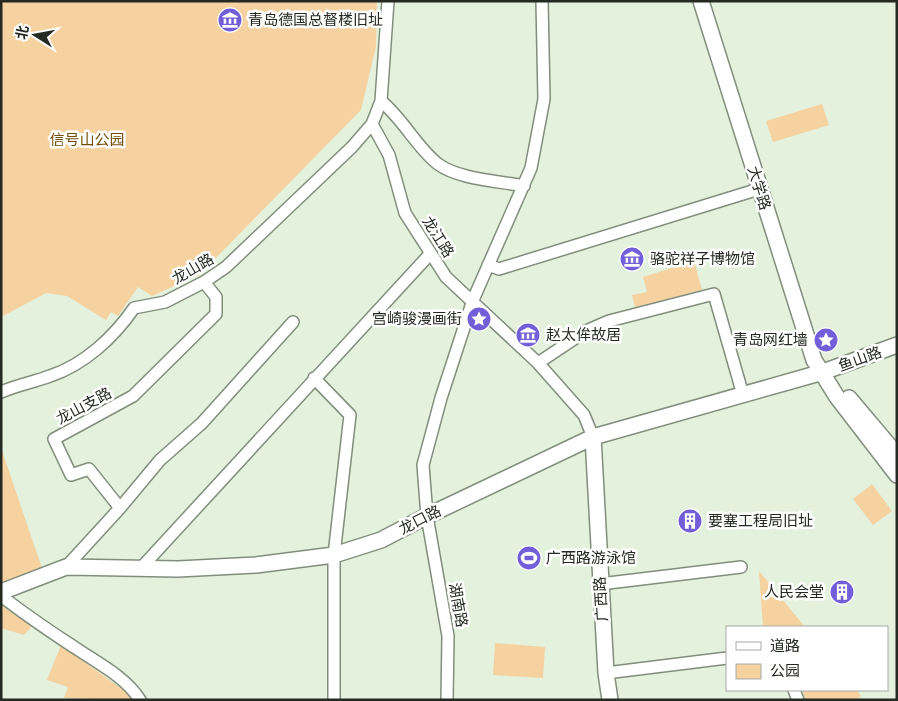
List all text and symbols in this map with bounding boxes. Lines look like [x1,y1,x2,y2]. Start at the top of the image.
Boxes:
museum icon: 青岛德国总督楼旧址 [217,7,243,33]
north arrow [10,10,60,60]
place label: 青岛德国总督楼旧址 [248,11,383,29]
text: 北 [13,24,32,41]
park label: 信号山公园 [49,131,125,149]
street label: 大学路 [744,164,774,212]
street label: 龙江路 [418,213,458,261]
museum icon: 骆驼祥子博物馆 [619,246,645,272]
street label: 龙山路 [169,250,217,288]
place label: 骆驼祥子博物馆 [650,250,755,268]
place icon: 宫崎骏漫画街 [466,306,492,332]
place label: 宫崎骏漫画街 [372,310,462,328]
museum icon: 赵太侔故居 [515,322,541,348]
place label: 赵太侔故居 [546,326,621,344]
place icon: 青岛网红墙 [813,327,839,353]
place label: 青岛网红墙 [733,331,808,349]
street label: 鱼山路 [836,343,884,375]
street label: 龙山支路 [53,384,115,428]
street label: 龙口路 [396,502,444,538]
building icon: 要塞工程局旧址 [677,508,703,534]
place label: 要塞工程局旧址 [708,512,813,530]
sports icon: 广西路游泳馆 [516,545,542,571]
place label: 广西路游泳馆 [546,549,636,567]
street label: 广西路 [591,576,611,622]
building icon: 人民会堂 [829,579,855,605]
street label: 湖南路 [445,581,471,629]
place label: 人民会堂 [764,583,824,601]
legend [726,626,888,691]
text: 道路 [770,637,800,655]
text: 公园 [770,662,800,680]

